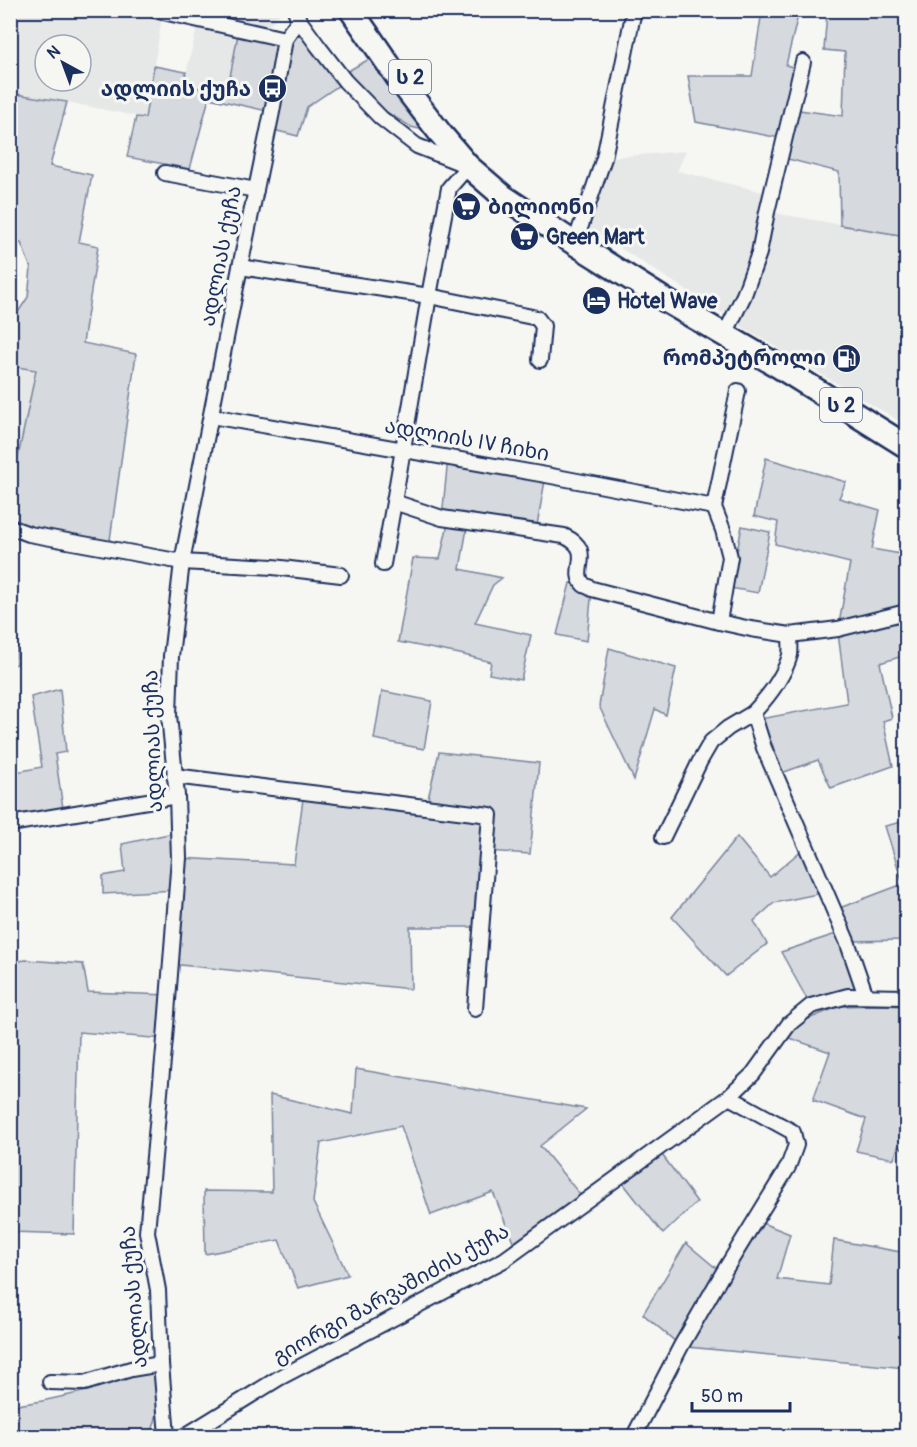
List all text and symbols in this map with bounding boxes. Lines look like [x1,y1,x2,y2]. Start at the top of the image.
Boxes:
north arrow [33,33,93,93]
text: N [43,41,65,64]
road number: ს 2 [389,60,431,94]
bus stop icon: ადლიის ქუჩა [256,73,288,105]
place label: ადლიის ქუჩა [101,76,251,103]
street label: ადლიას ქუჩა [194,183,248,329]
supermarket icon: ბილიონი [451,191,483,223]
place label: ბილიონი [488,194,594,221]
supermarket icon: Green Mart [509,221,541,253]
place label: Green Mart [546,224,645,251]
hotel icon: Hotel Wave [580,285,612,317]
place label: Hotel Wave [617,288,718,315]
fuel station icon: რომპეტროლი [831,342,863,374]
place label: რომპეტროლი [663,345,826,372]
road number: ს 2 [820,388,862,422]
street label: ადლიის IV ჩიხი [383,412,551,468]
street label: ადლიას ქუჩა [137,669,169,813]
street label: გიორგი შარვაშიძის ქუჩა [268,1218,514,1370]
street label: ადლიას ქუჩა [114,1225,154,1369]
scale bar [692,1375,790,1413]
text: 50 m [701,1385,743,1408]

